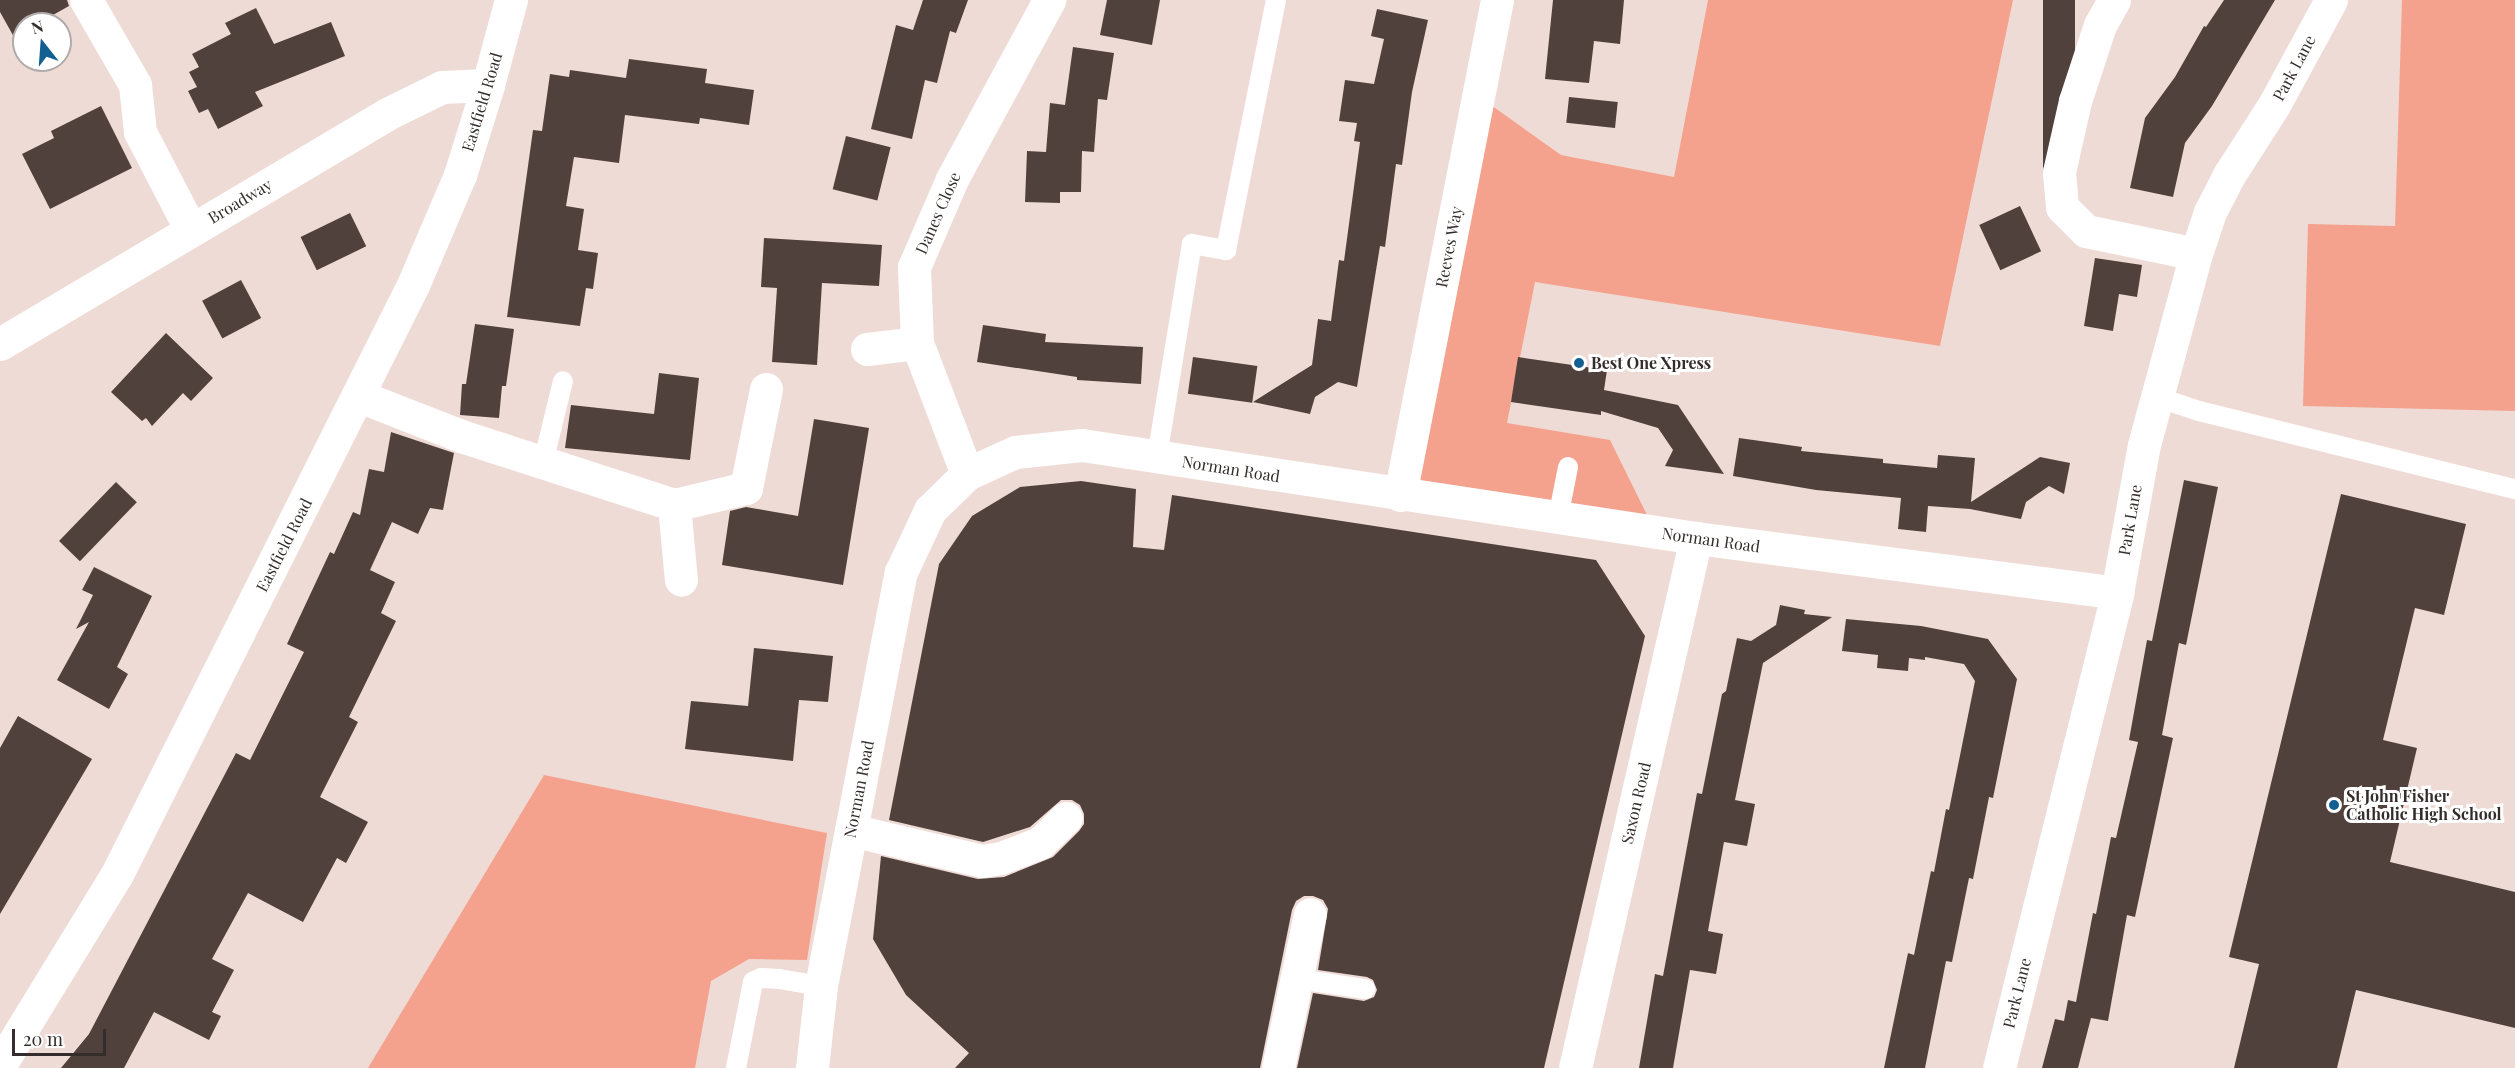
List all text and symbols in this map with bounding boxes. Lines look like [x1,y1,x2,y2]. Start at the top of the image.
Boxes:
north arrow [12,12,72,72]
text: N [29,14,46,38]
street label: Park Lane [2269,32,2319,104]
street label: Eastfield Road [458,50,506,154]
street label: Danes Close [911,169,965,257]
street label: Broadway [205,175,275,227]
street label: Reeves Way [1432,204,1466,290]
place label: Best One Xpress [1591,353,1712,373]
marker: Best One Xpress [1572,356,1586,370]
street label: Norman Road [1181,452,1281,486]
street label: Park Lane [2114,483,2146,557]
street label: Eastfield Road [252,495,316,595]
street label: Norman Road [1661,524,1761,556]
street label: Norman Road [840,739,878,839]
street label: Saxon Road [1617,760,1655,846]
place label: St John Fisher Catholic High School [2346,786,2502,824]
marker: St John Fisher Catholic High School [2327,798,2341,812]
street label: Park Lane [1999,956,2035,1030]
scale bar [15,1017,110,1055]
text: 20 m [23,1027,63,1051]

